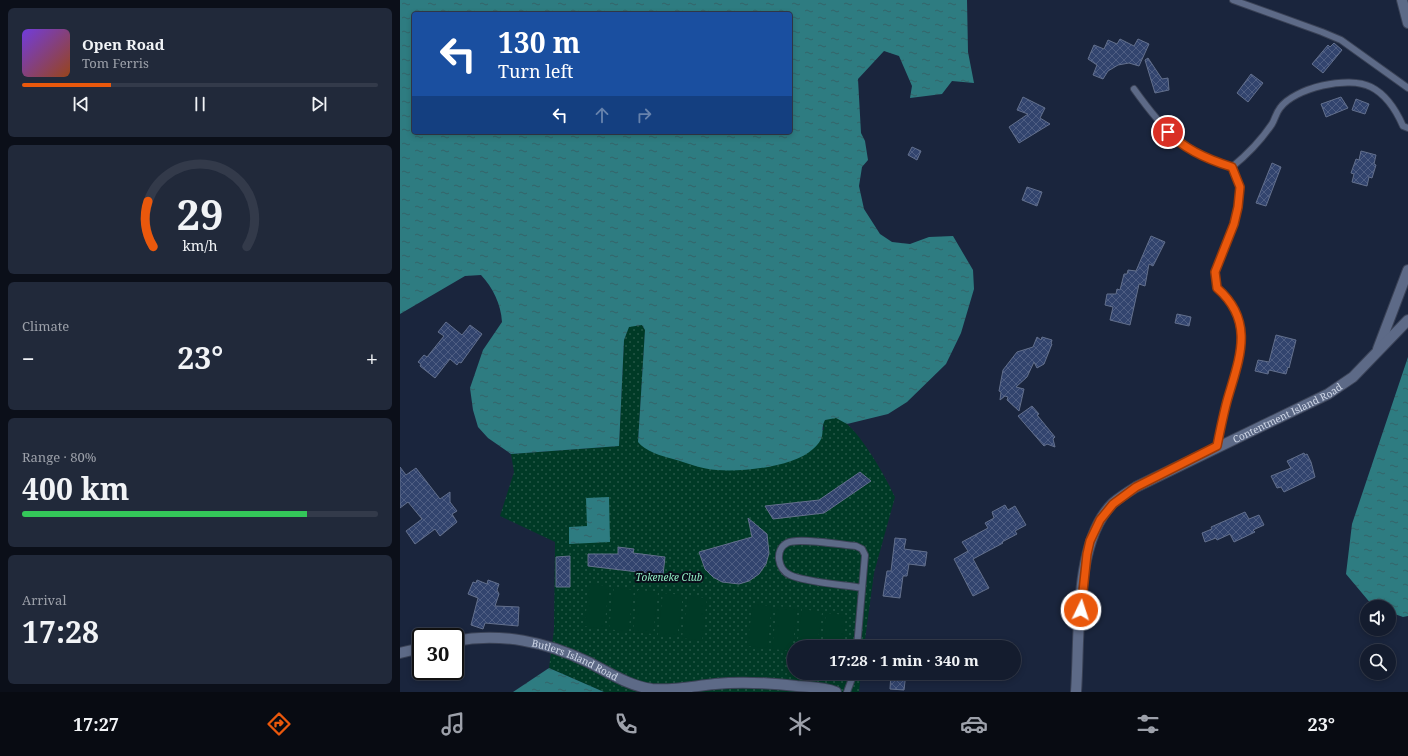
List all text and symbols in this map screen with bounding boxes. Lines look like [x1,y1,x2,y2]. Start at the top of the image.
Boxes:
text: 130 m [498,23,580,61]
icon: left [432,28,484,80]
text: Open Road [82,34,165,54]
text: Tom Ferris [82,54,149,72]
text: Turn left [498,59,573,83]
icon: previous [70,93,92,115]
icon: pause [189,93,211,115]
icon: next [308,93,330,115]
icon: left [549,104,571,126]
icon: ahead [591,104,613,126]
icon: right [633,104,655,126]
pin [1151,115,1185,149]
icon: arrive [1157,121,1179,143]
text: 29 [176,186,224,242]
text: km/h [182,236,218,255]
text: Climate [22,317,69,335]
text: 23° [177,337,223,378]
text: − [22,343,35,373]
text: + [366,343,378,373]
street label: Contentment Island Road [1230,379,1345,446]
text: Range · 80% [22,448,96,466]
text: 400 km [22,468,129,509]
park label: Tokeneke Club [636,570,703,584]
position arrow [1060,589,1102,631]
text: Arrival [22,591,66,609]
map controls [1360,600,1396,680]
button: sound [1360,600,1396,636]
text: 17:28 [22,611,99,652]
speed limit sign: 30 [412,628,464,680]
street label: Butlers Island Road [530,636,621,684]
button: search [1360,644,1396,680]
text: 17:28 · 1 min · 340 m [829,650,979,670]
icon: directions [265,710,293,738]
icon: music [439,710,467,738]
icon: phone [612,710,640,738]
icon: climate [786,710,814,738]
icon: car [960,710,988,738]
icon: filters [1134,710,1162,738]
text: 17:27 [73,712,119,736]
text: 23° [1308,712,1335,736]

